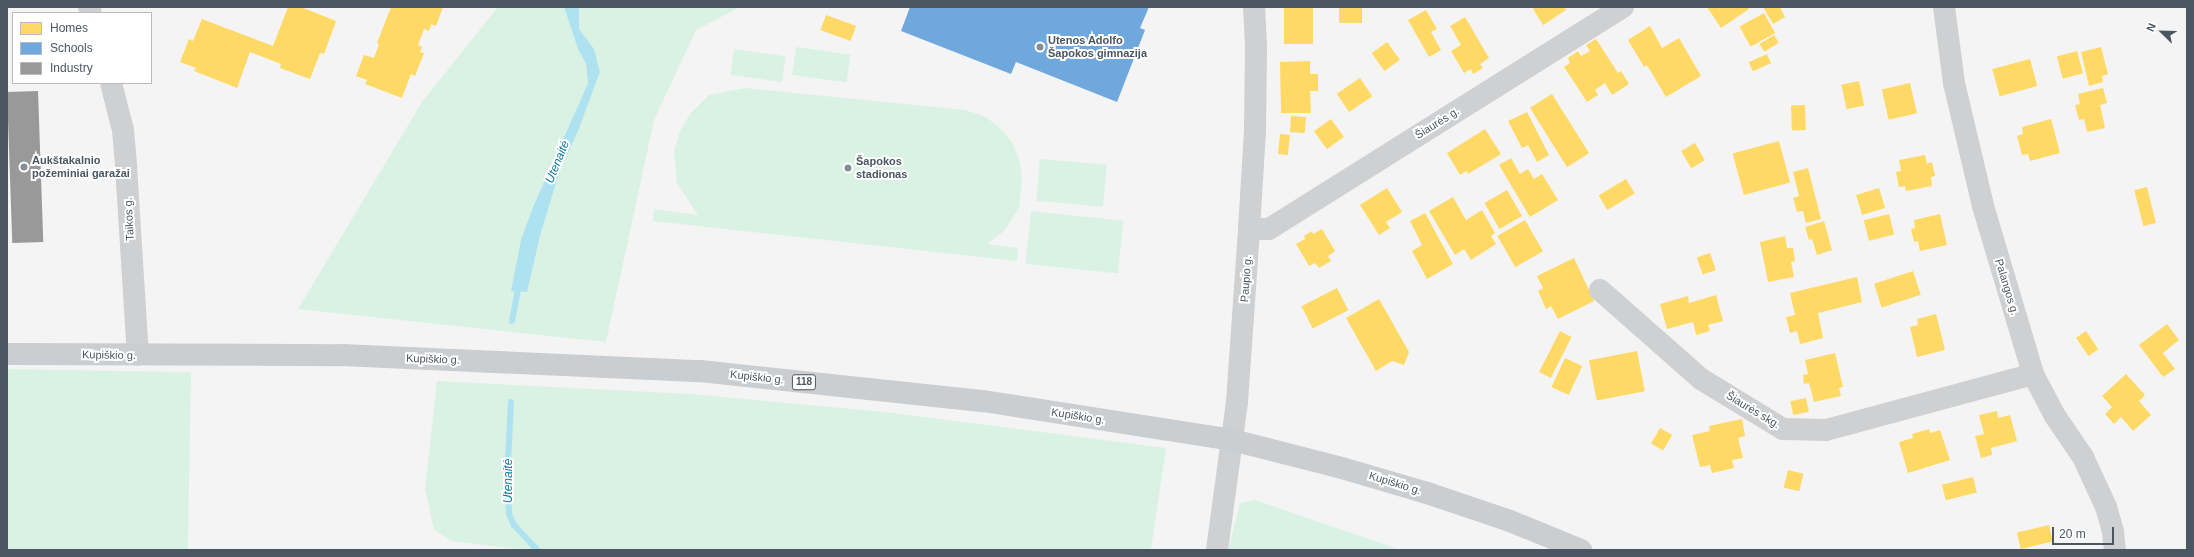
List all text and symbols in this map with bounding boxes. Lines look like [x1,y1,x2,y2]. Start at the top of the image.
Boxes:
legend [12,12,152,84]
north arrow [2142,12,2182,52]
text: Homes [50,21,88,35]
text: N [2144,21,2158,33]
place label: Utenos Adolfo Šapokos gimnazija [1048,34,1147,60]
text: Schools [50,41,93,55]
marker: Utenos Adolfo Šapokos gimnazija [1035,42,1045,52]
text: Industry [50,61,93,75]
street label: Šiaurės g. [1413,104,1461,142]
water label: Utenaitė [543,139,573,185]
place label: Aukštakalnio požeminiai garažai [32,154,130,180]
place label: Šapokos stadionas [856,155,907,181]
marker: Aukštakalnio požeminiai garažai [19,162,29,172]
marker: Šapokos stadionas [843,163,853,173]
street label: Taikos g. [121,197,137,241]
street label: Paupio g. [1238,255,1254,303]
street label: Palangos g. [1992,257,2022,317]
street label: Kupiškio g. [82,348,136,362]
street label: Kupiškio g. [406,351,460,367]
street label: Kupiškio g. [730,368,784,386]
road number: 118 [791,374,817,390]
street label: Šiaurės skg. [1724,389,1782,431]
street label: Kupiškio g. [1050,405,1106,427]
water label: Utenaitė [502,459,516,503]
street label: Kupiškio g. [1367,469,1423,497]
scale bar [2054,519,2116,545]
text: 20 m [2059,527,2086,541]

